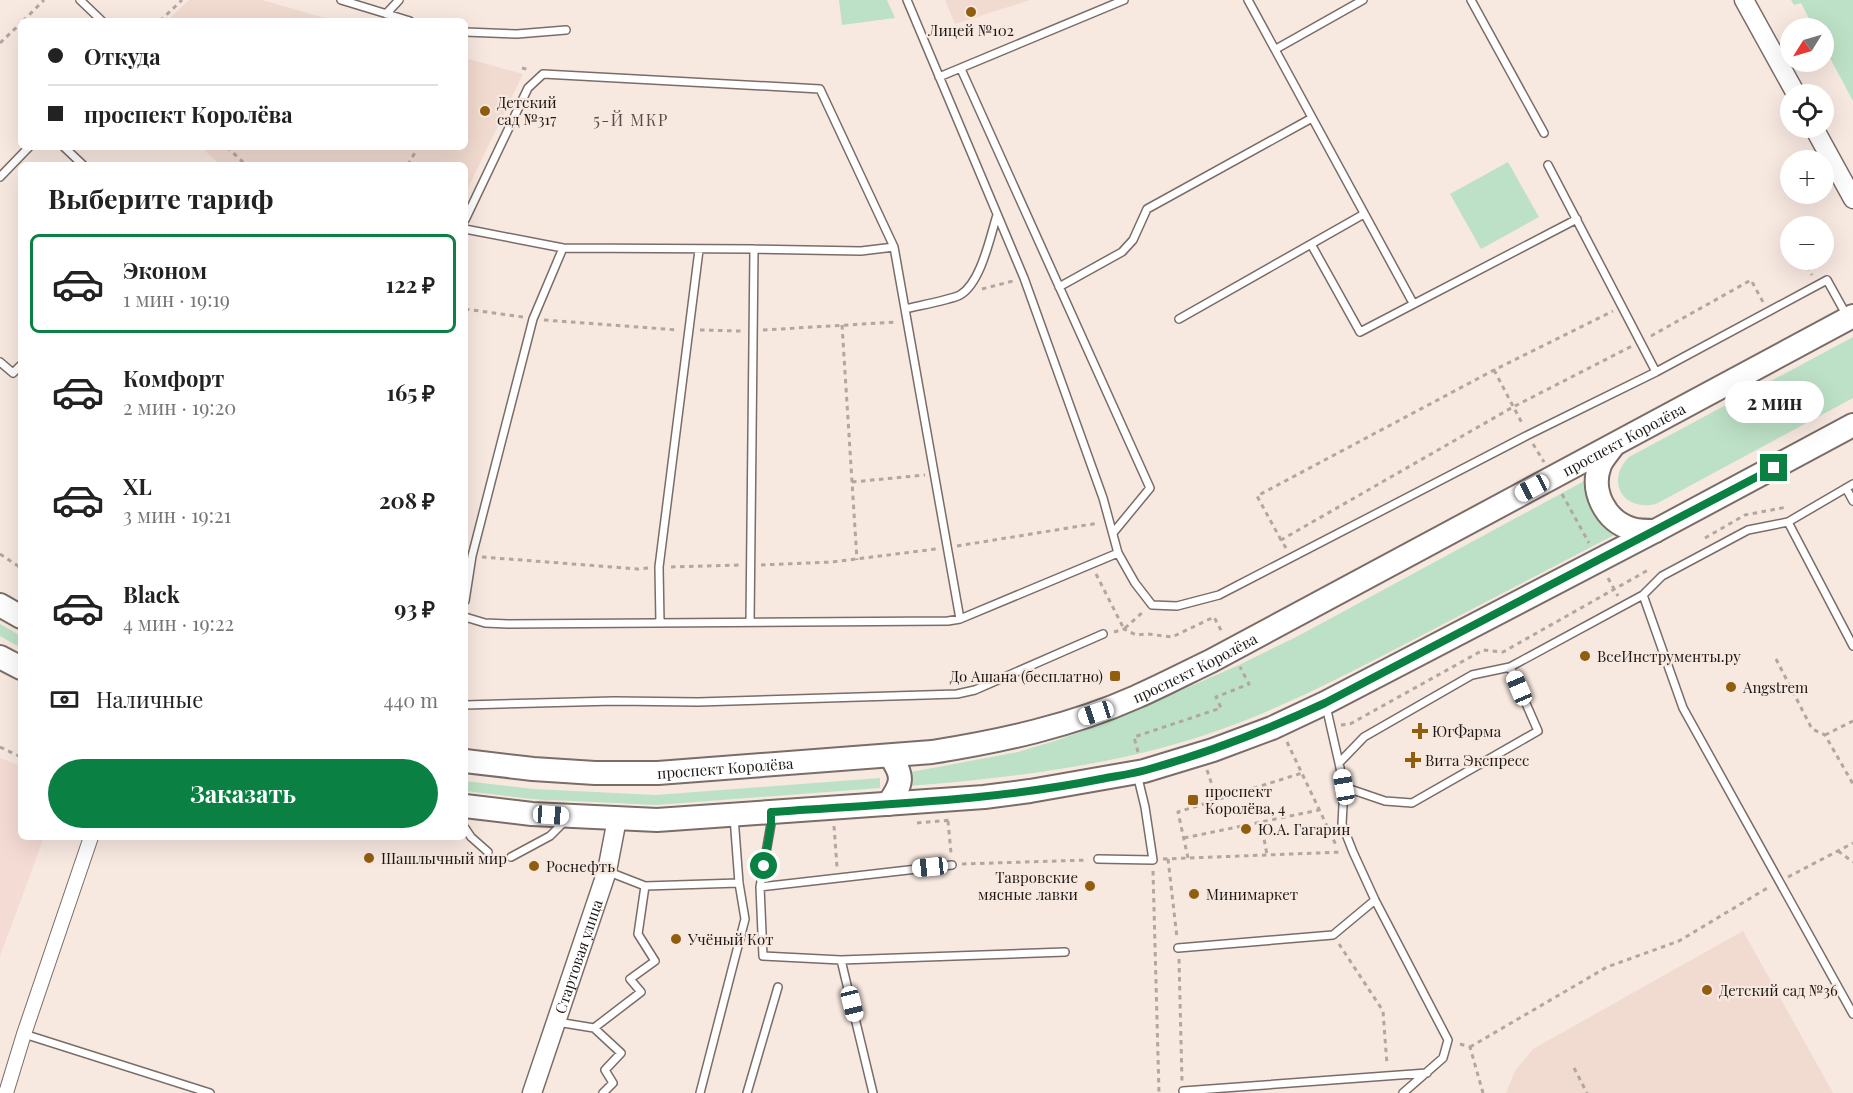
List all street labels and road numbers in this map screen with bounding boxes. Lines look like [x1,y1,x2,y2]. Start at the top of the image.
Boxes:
street label: проспект Королёва [1559,398,1689,480]
street label: проспект Королёва [1130,628,1261,707]
street label: проспект Королёва [656,753,795,783]
street label: Стартовая улица [550,896,607,1016]

